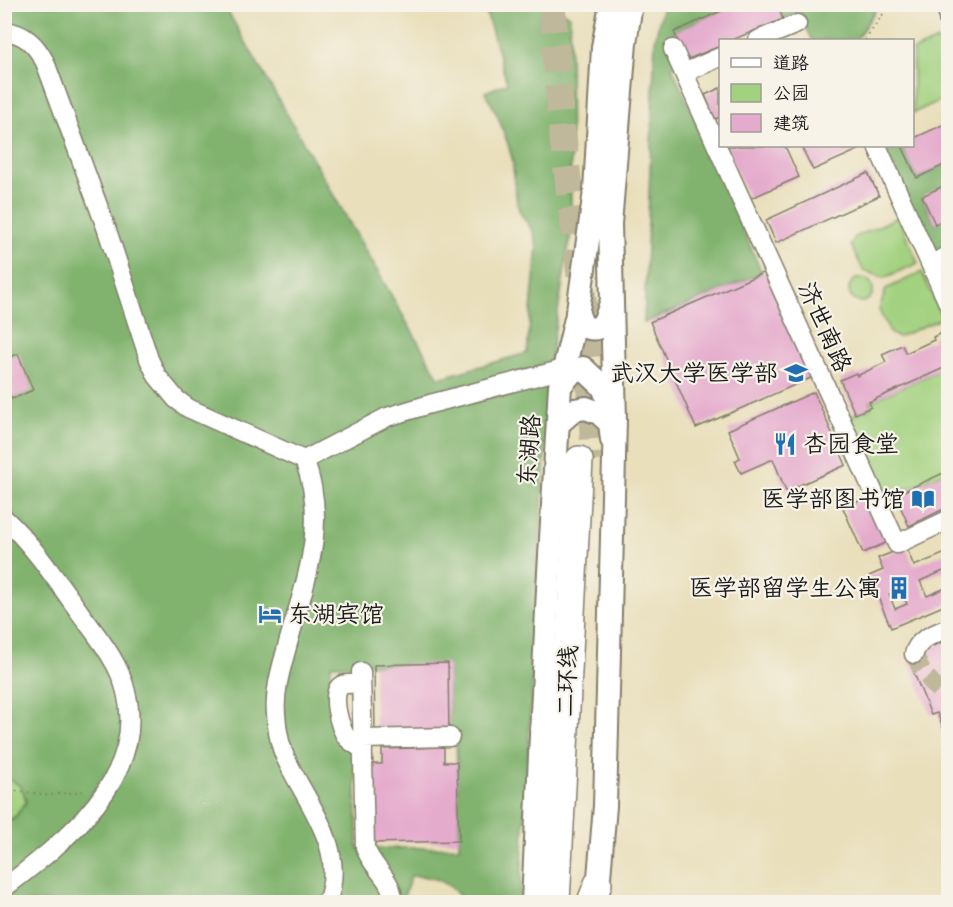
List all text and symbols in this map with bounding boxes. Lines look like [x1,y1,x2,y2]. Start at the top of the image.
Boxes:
legend [719,39,914,147]
text: 道路 [773,52,809,74]
text: 公园 [773,82,809,104]
text: 建筑 [773,112,809,134]
street label: 济世南路 [792,277,858,377]
place label: 武汉大学医学部 [610,358,778,388]
school or university icon: 武汉大学医学部 [783,360,809,386]
street label: 东湖路 [512,413,546,487]
place label: 杏园食堂 [803,429,899,459]
restaurant icon: 杏园食堂 [772,431,798,457]
place label: 医学部图书馆 [761,484,905,514]
library icon: 医学部图书馆 [910,486,936,512]
place label: 医学部留学生公寓 [689,573,881,603]
building icon: 医学部留学生公寓 [886,575,912,601]
place label: 东湖宾馆 [288,599,384,629]
hotel icon: 东湖宾馆 [257,601,283,627]
street label: 二环线 [550,644,584,718]

